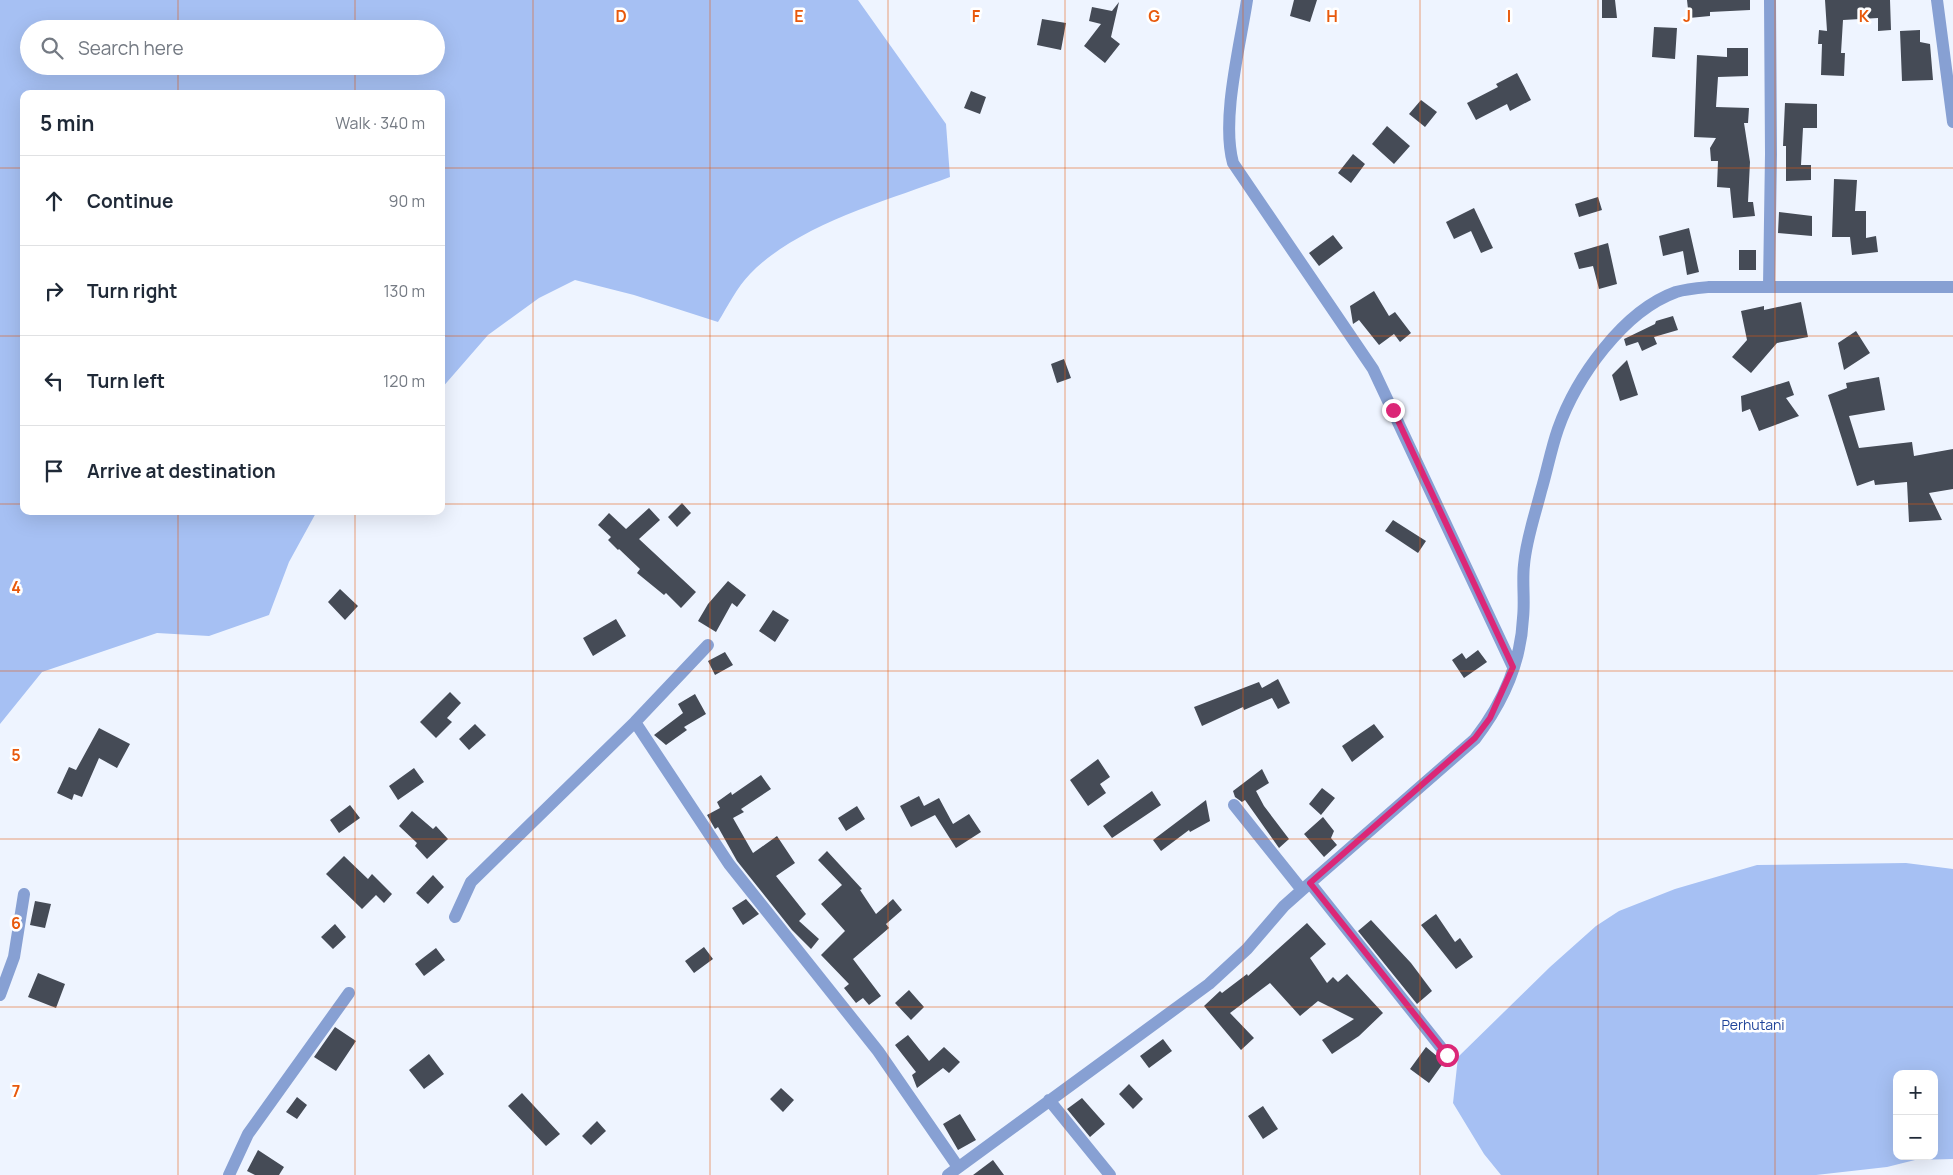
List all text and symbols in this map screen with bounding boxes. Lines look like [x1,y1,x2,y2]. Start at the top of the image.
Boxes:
text: D [615,5,627,27]
text: E [794,5,804,27]
text: F [972,5,981,27]
text: G [1148,5,1160,27]
text: H [1326,5,1338,27]
text: I [1507,5,1511,27]
text: J [1683,5,1691,27]
text: K [1859,5,1870,27]
search box [20,20,445,75]
icon: search [38,34,66,62]
text: Search here [78,35,184,61]
text: 5 min [40,109,94,137]
text: Walk · 340 m [335,112,425,134]
icon: ahead [40,187,68,215]
text: Continue [87,188,173,214]
text: 90 m [389,190,425,212]
icon: right [40,277,68,305]
text: Turn right [87,278,177,304]
text: 130 m [383,280,425,302]
icon: left [40,367,68,395]
text: Turn left [87,368,165,394]
text: 120 m [383,370,425,392]
route end [1382,399,1405,422]
icon: arrive [40,457,68,485]
text: Arrive at destination [87,458,276,484]
text: 4 [11,576,21,598]
text: 5 [11,744,21,766]
text: 6 [11,912,21,934]
park label: Perhutani [1721,1015,1785,1034]
route start [1436,1044,1459,1067]
map controls [1893,1070,1938,1160]
button: + [1893,1070,1938,1115]
text: 7 [12,1080,20,1102]
button: − [1893,1115,1938,1160]

